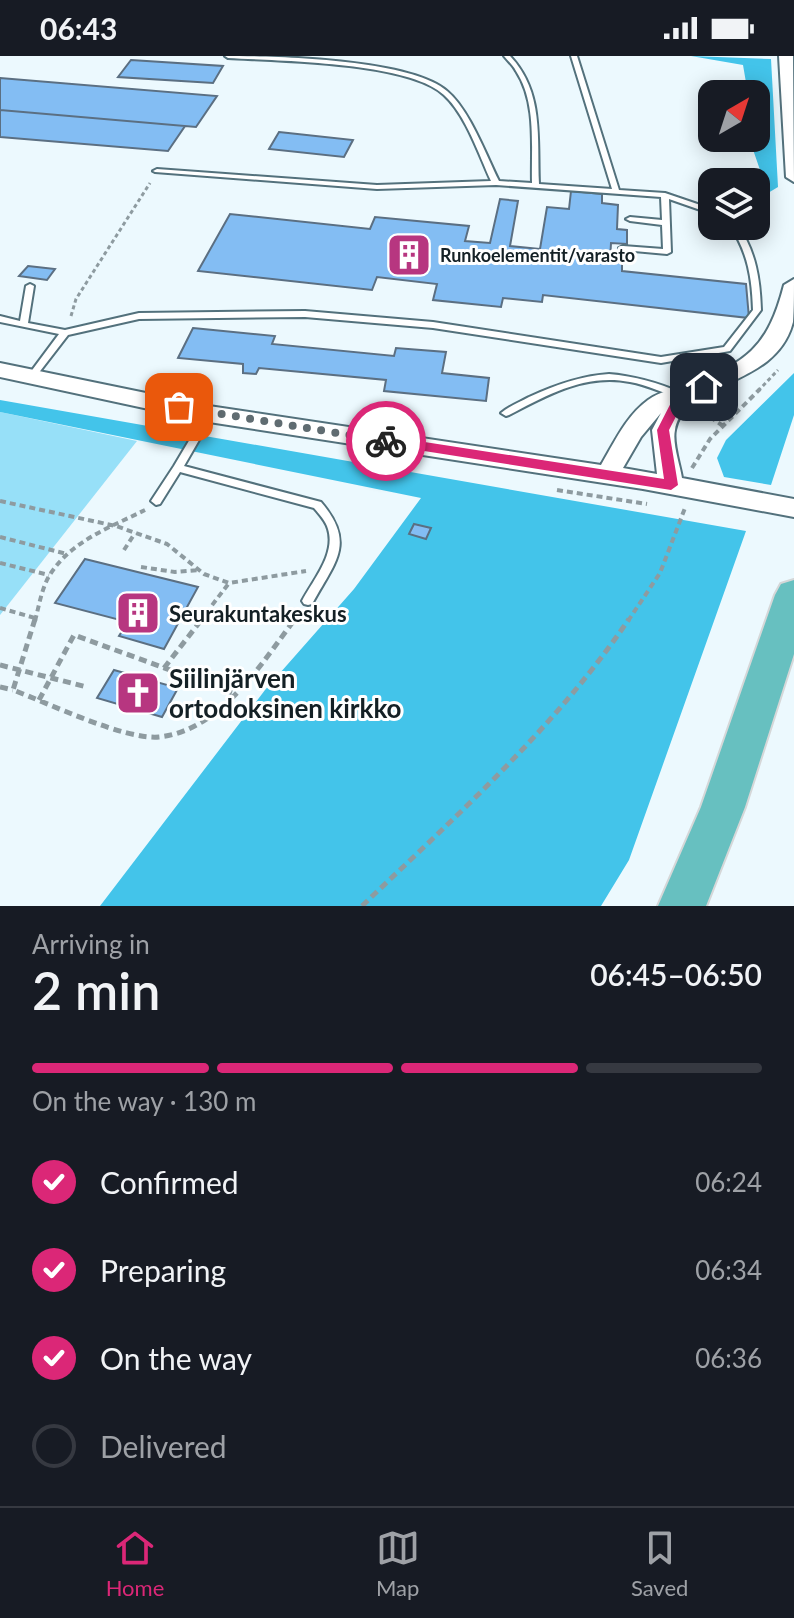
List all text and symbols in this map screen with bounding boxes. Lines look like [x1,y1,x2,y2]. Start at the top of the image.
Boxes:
text: 06:43 [40,10,117,46]
north arrow [698,80,770,152]
map controls [698,80,770,240]
button: layers [698,168,770,240]
building icon: Runkoelementit/varasto [385,231,433,279]
place label: Runkoelementit/varasto [440,244,635,266]
pin [670,353,738,421]
icon: home [682,365,726,409]
pin [145,373,213,441]
icon: bag [157,385,201,429]
courier [346,401,426,481]
icon: bike [364,419,408,463]
building icon: Seurakuntakeskus [114,589,162,637]
place label: Seurakuntakeskus [169,600,347,627]
place label: Siilinjärven ortodoksinen kirkko [169,662,402,724]
church icon: Siilinjärven ortodoksinen kirkko [114,669,162,717]
text: Arriving in [32,928,150,960]
text: 06:45–06:50 [590,956,762,992]
text: 2 min [32,959,160,1021]
text: On the way · 130 m [32,1085,256,1117]
icon: check [32,1160,76,1204]
text: Confirmed [100,1164,239,1200]
text: 06:24 [695,1166,762,1198]
icon: check [32,1248,76,1292]
text: Preparing [100,1252,226,1288]
text: 06:34 [695,1254,762,1286]
icon: check [32,1336,76,1380]
text: On the way [100,1340,252,1376]
text: 06:36 [695,1342,762,1374]
text: Delivered [100,1428,227,1464]
tab: Home [106,1526,164,1601]
tab: Map [376,1526,420,1601]
tab: Saved [631,1526,688,1601]

